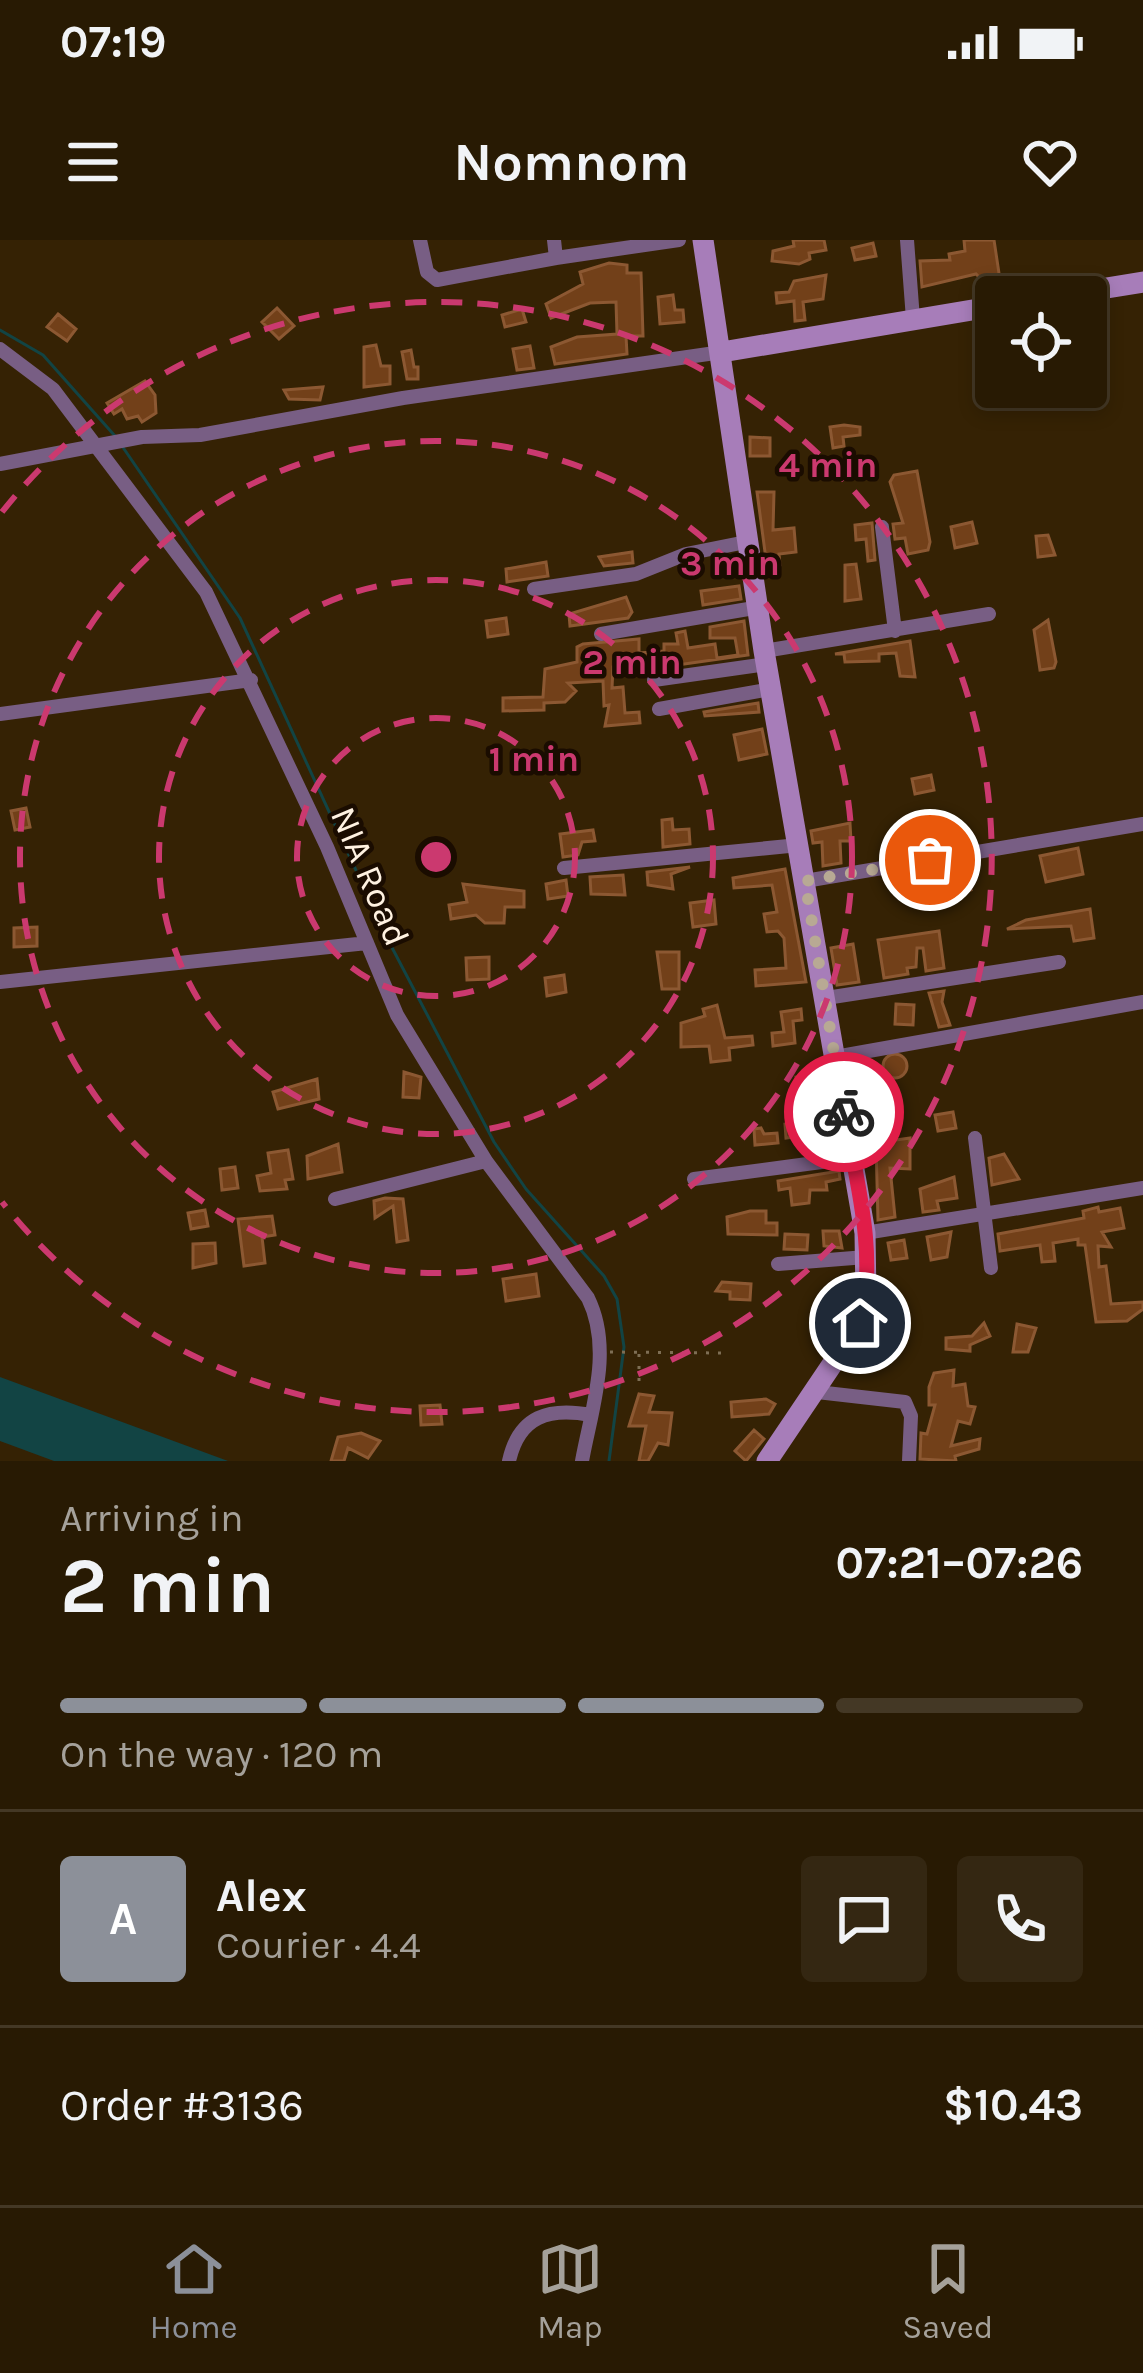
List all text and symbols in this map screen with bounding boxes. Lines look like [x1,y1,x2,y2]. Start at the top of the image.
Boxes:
text: 07:19 [60,16,166,68]
icon: menu [60,129,126,195]
icon: heart [1017,129,1083,195]
text: Nomnom [454,130,689,194]
map controls [975,276,1107,408]
button: locate [975,276,1107,408]
text: 4 min [779,444,877,486]
text: 3 min [680,542,780,584]
text: 2 min [582,641,682,683]
text: 1 min [489,738,579,780]
street label: NIA Road [322,801,418,952]
pin [879,809,981,911]
icon: bag [897,827,963,893]
centre of rings [415,836,457,878]
courier [784,1052,904,1172]
icon: bike [811,1079,877,1145]
pin [809,1272,911,1374]
icon: home [827,1290,893,1356]
text: Arriving in [60,1495,243,1541]
text: 07:21–07:26 [836,1537,1083,1589]
text: 2 min [60,1540,275,1632]
text: On the way · 120 m [60,1731,383,1777]
button: chat [801,1856,927,1982]
button: phone [957,1856,1083,1982]
text: Alex [216,1870,307,1922]
text: A [109,1893,137,1945]
text: Courier · 4.4 [216,1922,421,1968]
text: Order #3136 [60,2079,304,2131]
text: $10.43 [943,2079,1083,2131]
tab: Home [150,2236,238,2346]
tab: Map [537,2236,603,2346]
tab: Saved [902,2236,993,2346]

